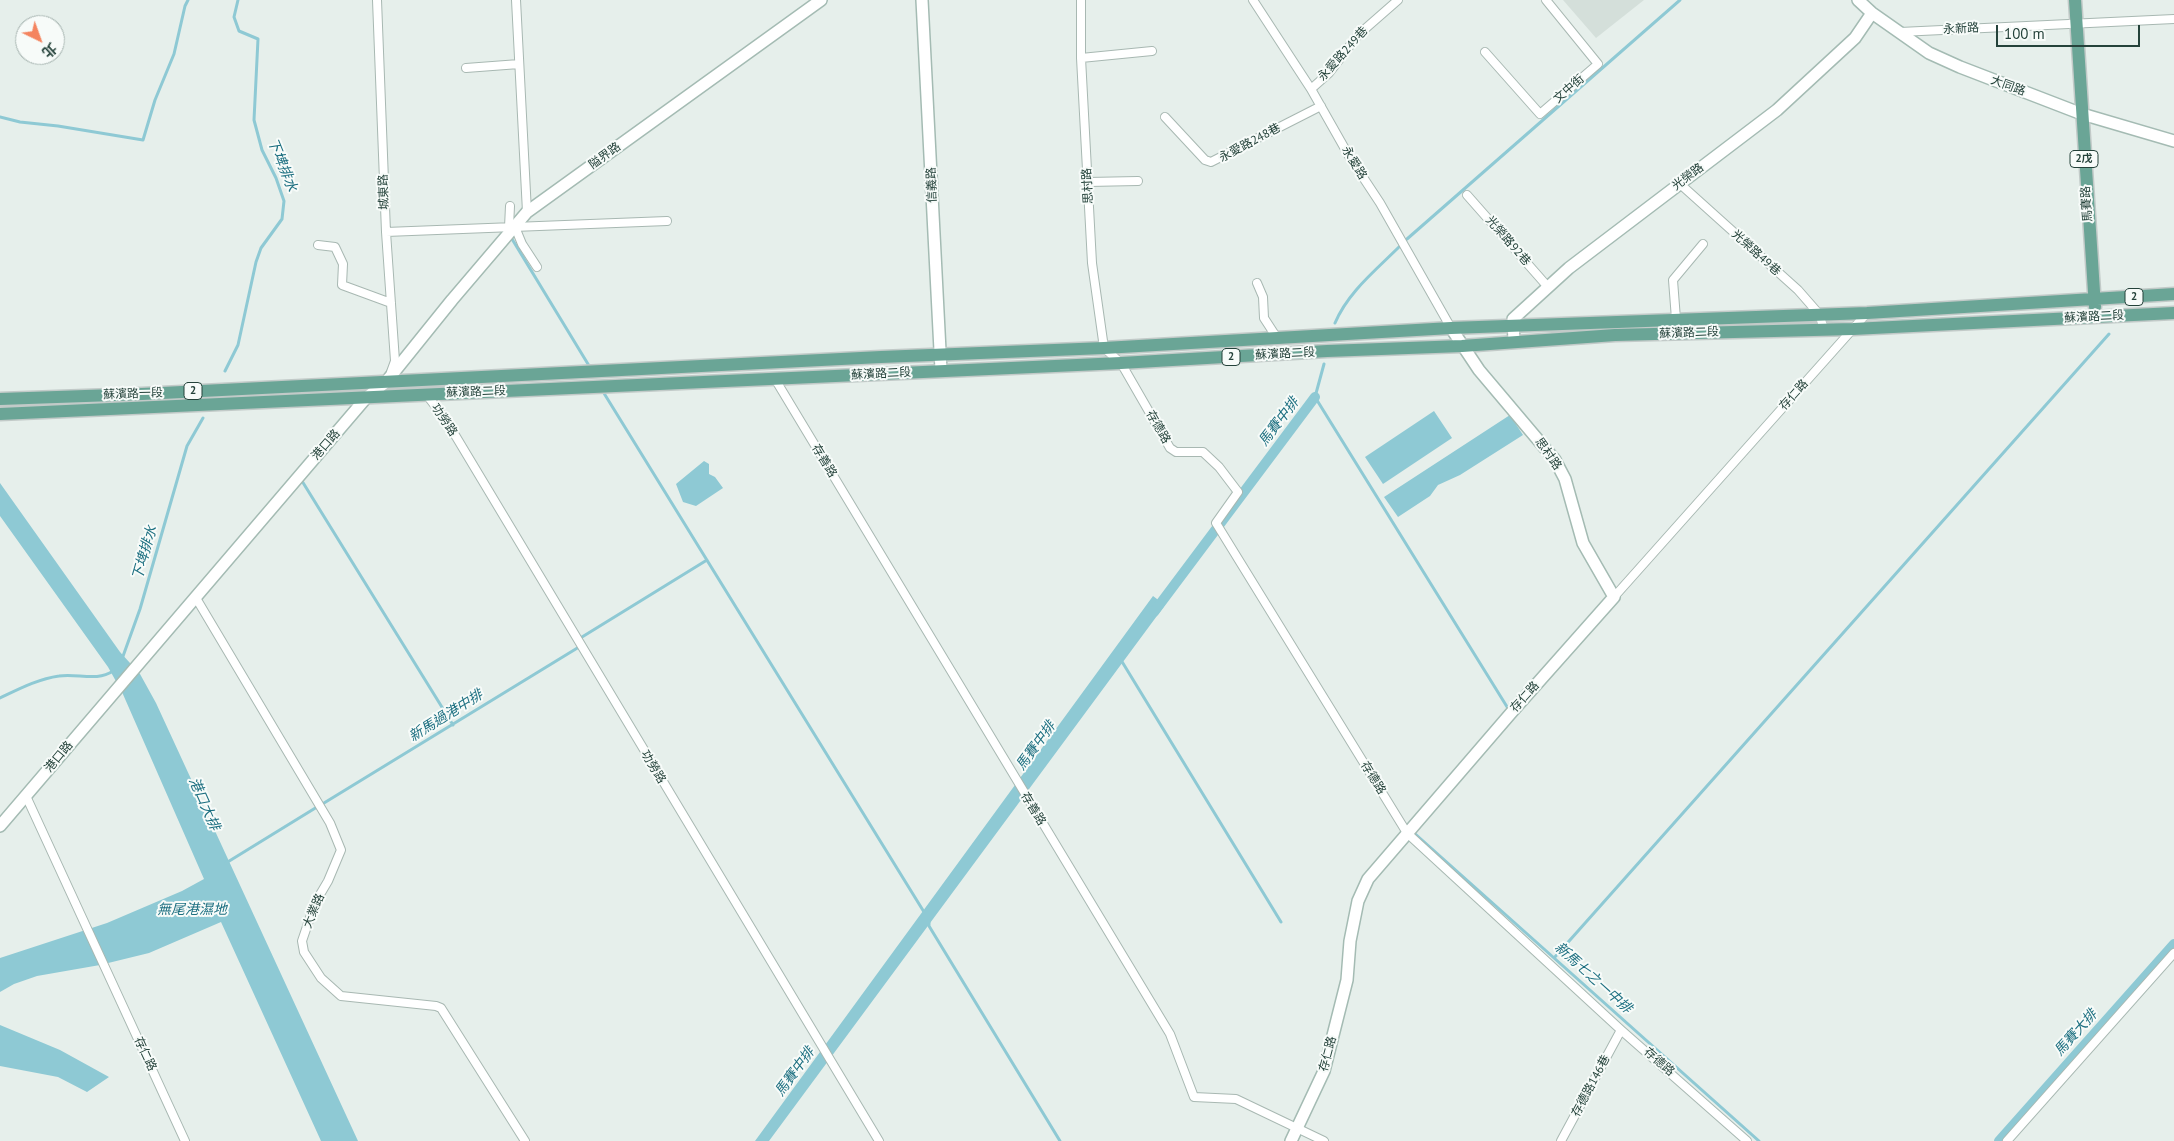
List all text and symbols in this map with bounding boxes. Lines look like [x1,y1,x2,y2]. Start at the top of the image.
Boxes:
north arrow [15,15,65,65]
scale bar [1999,15,2143,47]
street label: 永新路 [1943,21,1979,37]
street label: 永愛路249巷 [1315,24,1371,84]
text: 100 m [2004,24,2045,43]
text: 北 [38,39,61,62]
street label: 文中街 [1551,72,1587,106]
street label: 大同路 [1989,73,2027,99]
street label: 永愛路248巷 [1217,121,1283,165]
water label: 下埤排水 [264,136,300,194]
street label: 隘界路 [586,140,624,172]
street label: 永愛路 [1339,144,1369,182]
road number: 2戊 [2070,150,2098,168]
street label: 光榮路 [1669,160,1707,194]
street label: 信義路 [924,167,940,203]
street label: 思村路 [1080,168,1096,204]
street label: 城東路 [376,174,392,210]
street label: 馬賽路 [2079,186,2095,222]
street label: 光榮路92巷 [1483,213,1533,269]
street label: 光榮路49巷 [1728,227,1784,279]
road number: 2 [2125,288,2143,306]
street label: 蘇濱路二段 [2064,308,2124,326]
street label: 蘇濱路二段 [1659,325,1719,341]
street label: 蘇濱路二段 [1255,345,1315,363]
road number: 2 [1222,348,1240,366]
street label: 蘇濱路二段 [851,365,911,383]
street label: 存仁路 [1777,377,1811,413]
road number: 2 [184,382,202,400]
street label: 蘇濱路二段 [446,384,506,400]
street label: 蘇濱路一段 [103,386,163,402]
water label: 馬賽中排 [1255,395,1303,449]
street label: 功勞路 [428,401,460,439]
street label: 存德路 [1143,408,1173,446]
street label: 港口路 [309,427,343,463]
street label: 思村路 [1532,435,1564,473]
street label: 存善路 [809,442,839,480]
water label: 下埤排水 [129,524,161,582]
street label: 存仁路 [1508,679,1542,715]
water label: 新馬過港中排 [406,687,486,745]
water label: 馬賽中排 [1013,718,1059,774]
street label: 港口路 [42,739,76,775]
street label: 功勞路 [638,748,668,786]
street label: 存德路 [1357,759,1389,797]
water label: 港口大排 [185,775,223,833]
street label: 存善路 [1018,790,1048,828]
street label: 大業路 [300,892,328,930]
water label: 無尾港濕地 [157,902,227,918]
water label: 新馬七之一中排 [1551,939,1635,1017]
water label: 馬賽大排 [2051,1007,2101,1059]
street label: 存仁路 [131,1035,159,1073]
street label: 存仁路 [1316,1035,1340,1073]
water label: 馬賽中排 [772,1044,818,1100]
street label: 存德路 [1641,1045,1677,1079]
street label: 存德路146巷 [1569,1053,1613,1119]

